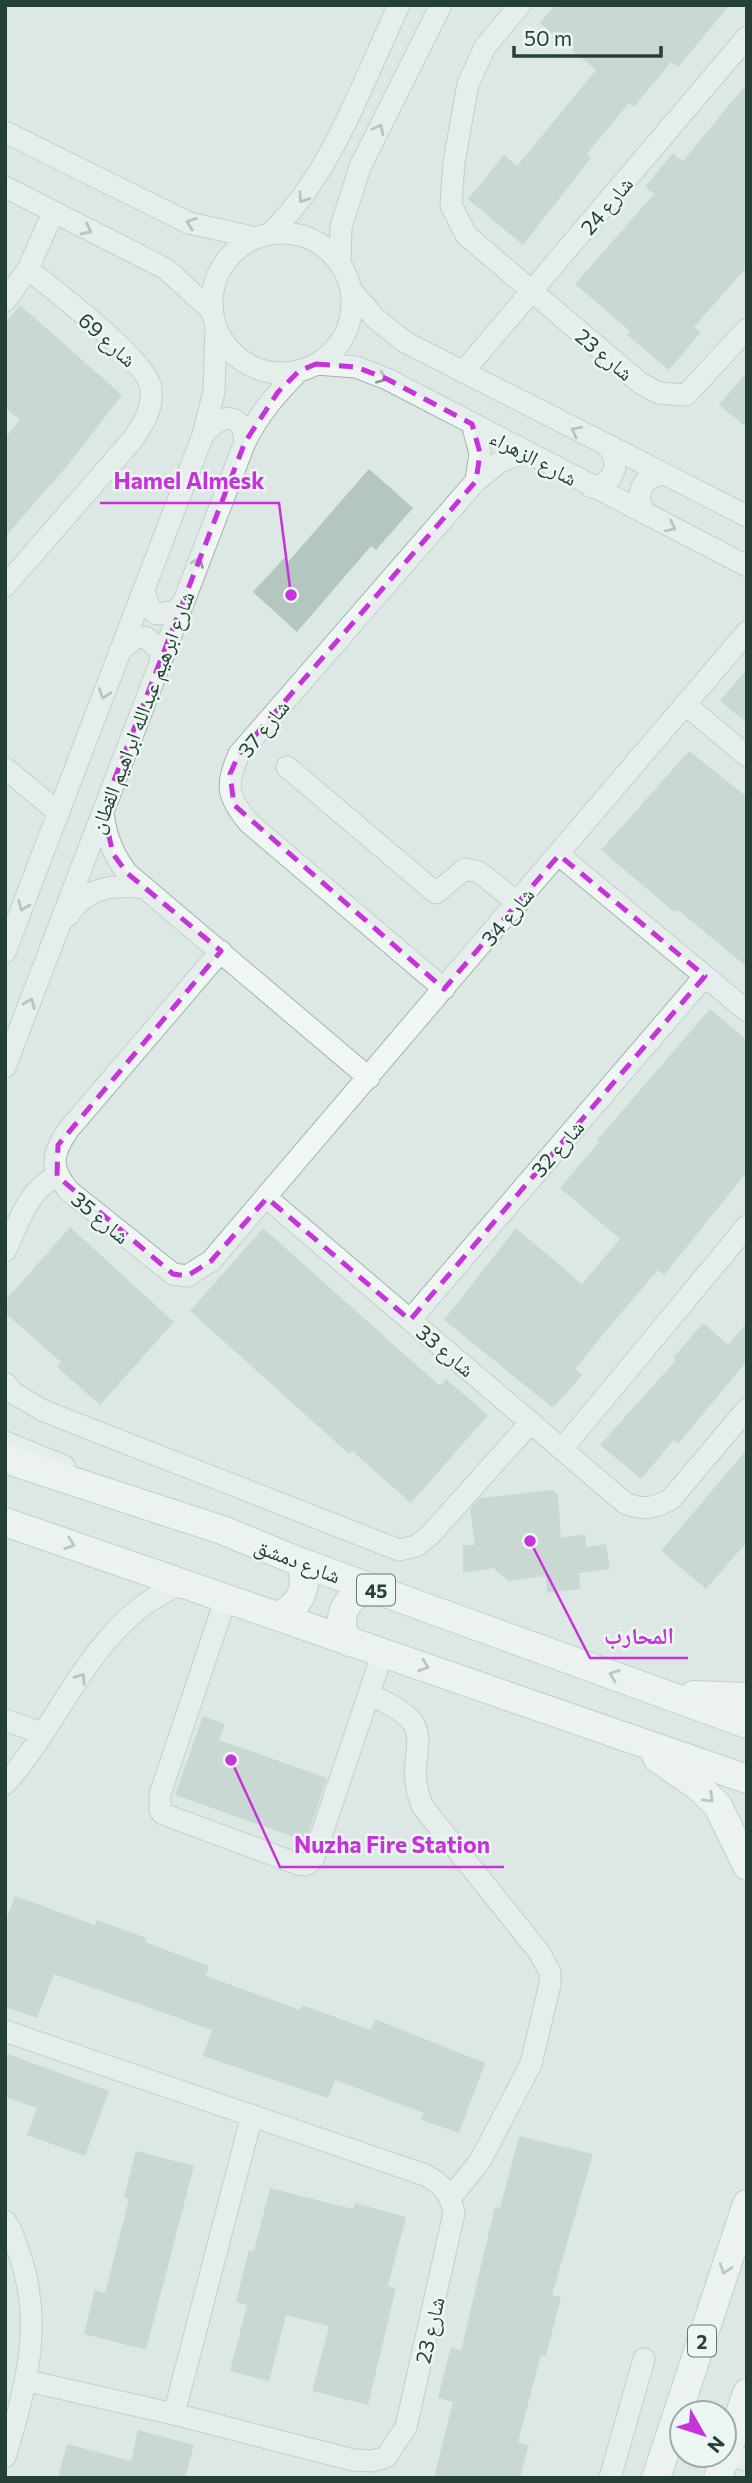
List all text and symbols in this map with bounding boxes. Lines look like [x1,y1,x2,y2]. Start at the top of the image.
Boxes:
scale bar [514,14,661,58]
text: 50 m [524,25,572,50]
one-way arrow [370,124,384,136]
street label: شارع 24 [575,171,639,240]
one-way arrow [299,190,311,203]
one-way arrow [185,217,198,231]
one-way arrow [80,222,92,236]
street label: شارع 69 [73,307,142,373]
street label: شارع 23 [570,323,639,387]
one-way arrow [375,370,387,384]
street label: شارع الزهراء [485,424,582,492]
one-way arrow [571,425,584,439]
callout: Hamel Almesk [100,459,279,503]
text: Hamel Almesk [113,466,265,494]
one-way arrow [664,519,676,533]
one-way arrow [190,556,204,568]
street label: شارع ابرهيم عبدالله ابراهيم القطان [83,587,202,838]
one-way arrow [98,687,112,699]
street label: شارع 37 [232,694,295,763]
street label: شارع 34 [475,882,540,952]
one-way arrow [18,900,32,912]
one-way arrow [22,998,36,1010]
street label: شارع 32 [525,1114,590,1183]
street label: شارع 35 [66,1186,135,1250]
street label: شارع 33 [411,1319,480,1383]
street label: شارع دمشق [251,1532,344,1590]
one-way arrow [63,1536,75,1550]
road number: 45 [357,1574,395,1606]
callout: المحارب [590,1614,688,1658]
text: المحارب [604,1621,674,1650]
one-way arrow [417,1658,429,1672]
one-way arrow [608,1670,620,1684]
one-way arrow [72,1673,85,1686]
one-way arrow [701,1789,714,1802]
callout: Nuzha Fire Station [280,1823,504,1867]
text: Nuzha Fire Station [294,1830,490,1858]
one-way arrow [719,2263,733,2275]
street label: شارع 23 [409,2294,451,2366]
road number: 2 [688,2326,716,2356]
north arrow [668,2399,738,2469]
text: N [703,2432,730,2458]

